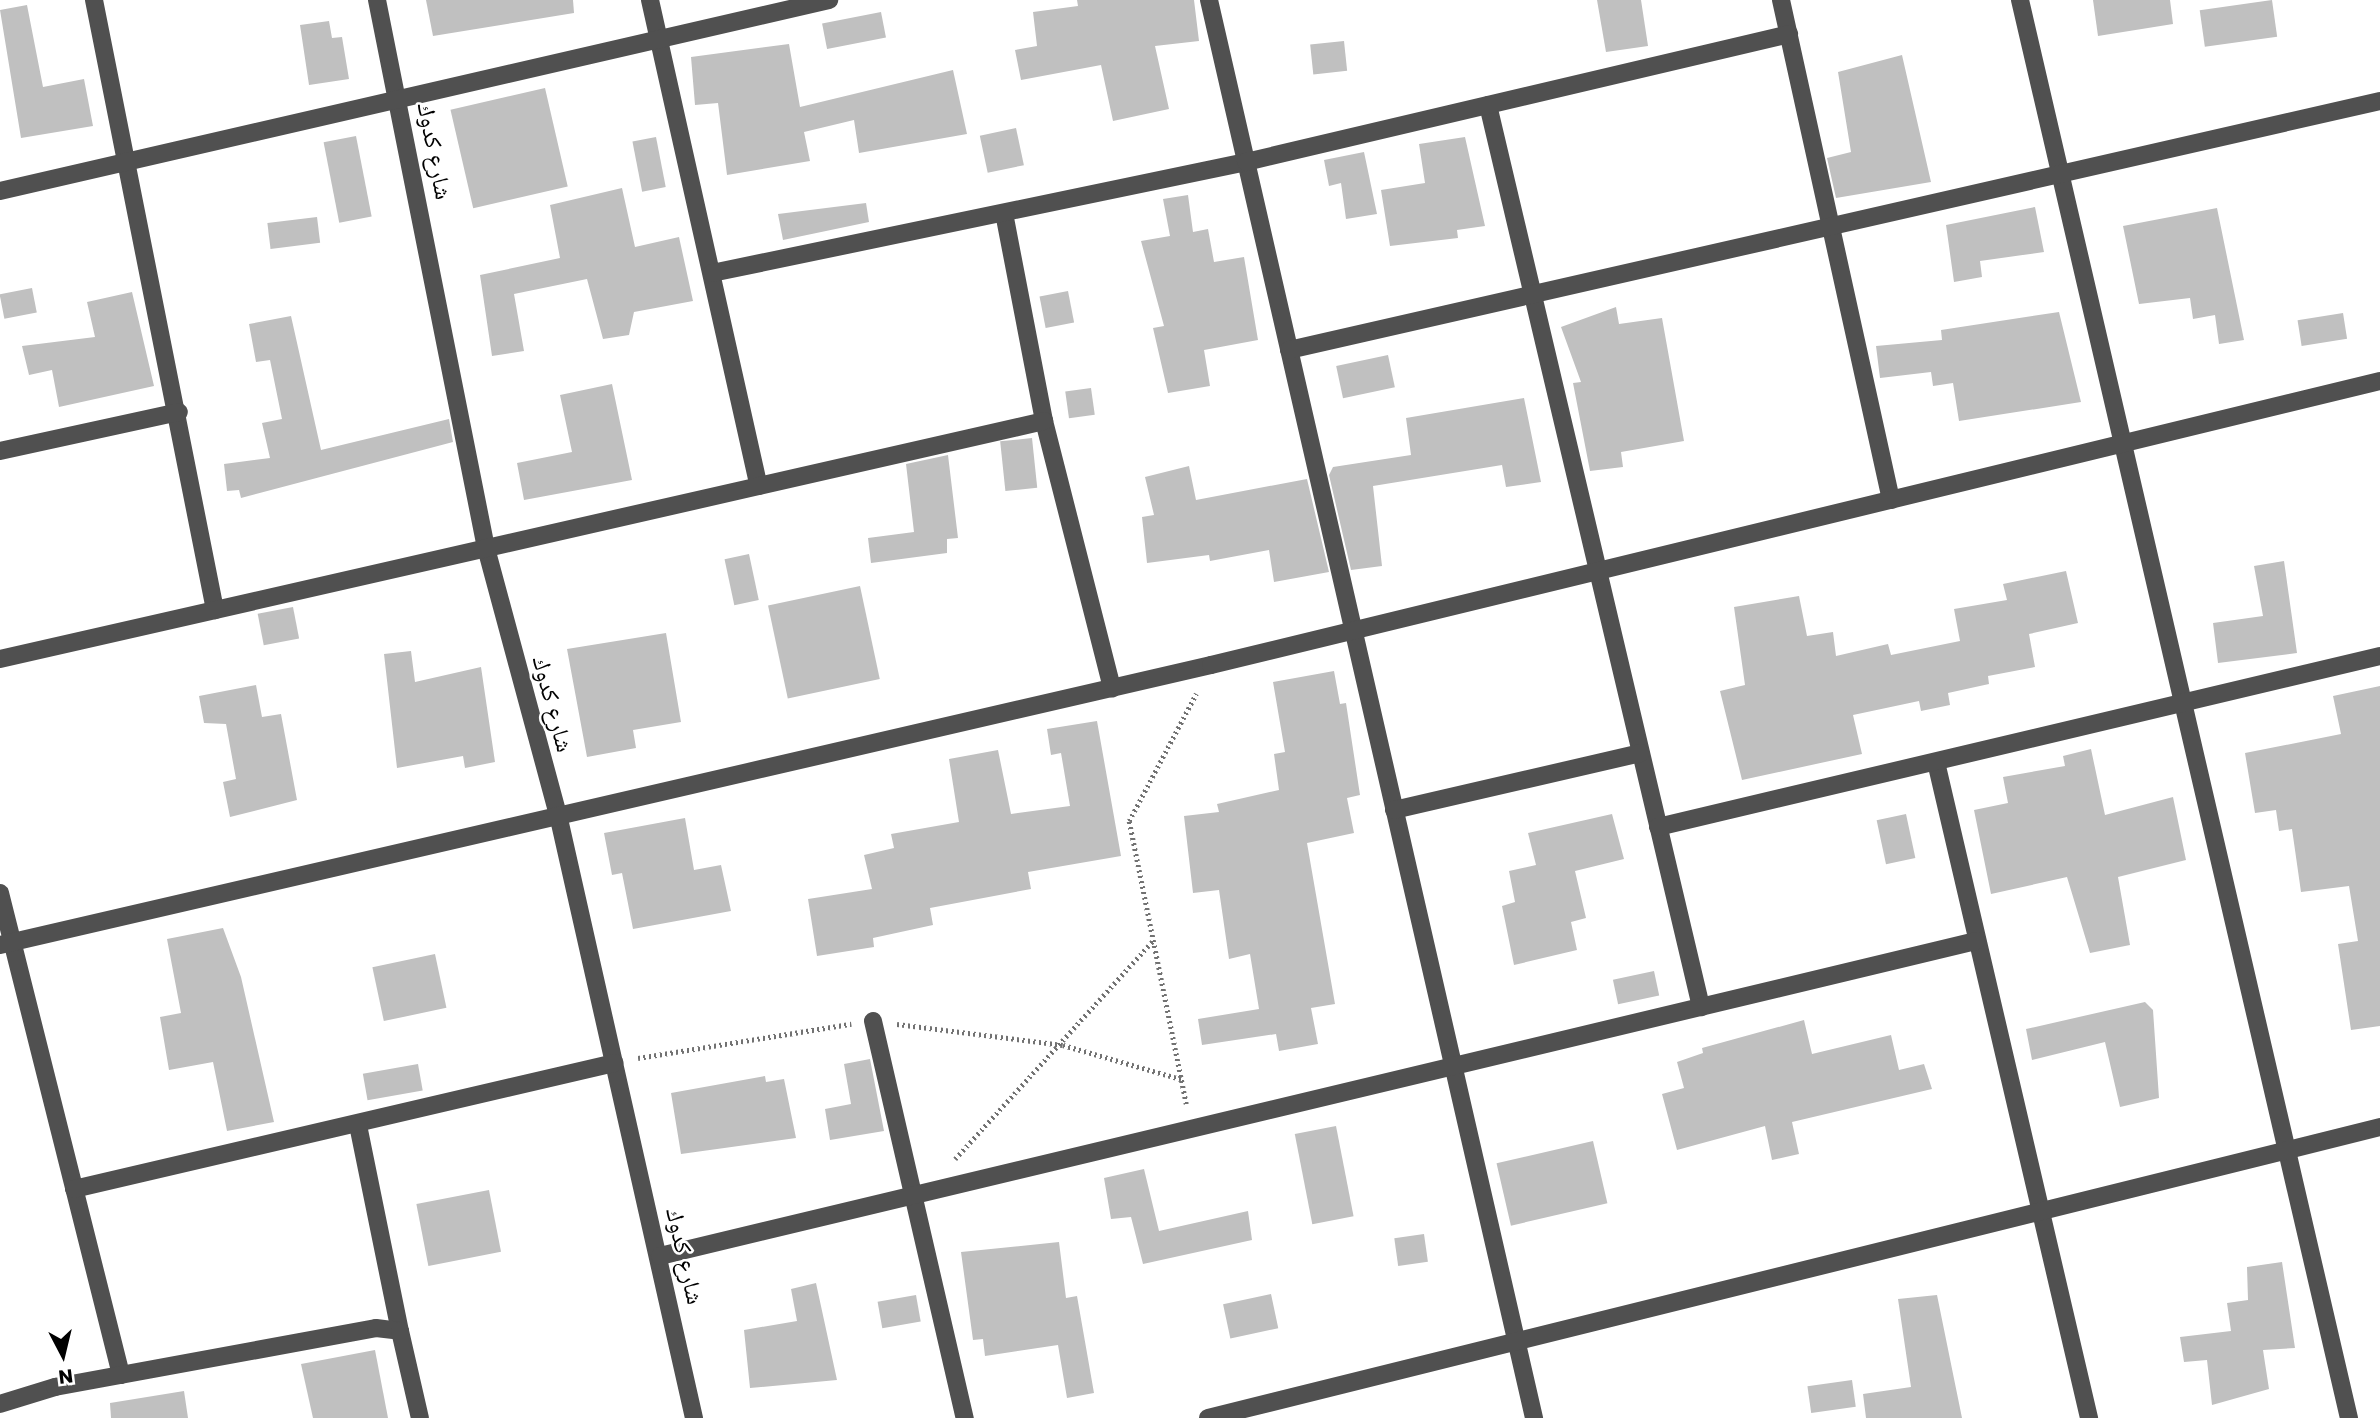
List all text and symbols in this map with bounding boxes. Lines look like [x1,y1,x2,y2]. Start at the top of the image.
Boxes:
street label: شارع كدوك [412,100,458,202]
street label: شارع كدوك [526,653,580,755]
street label: شارع كدوك [660,1205,710,1307]
north arrow [28,1320,98,1390]
text: N [57,1362,74,1391]

